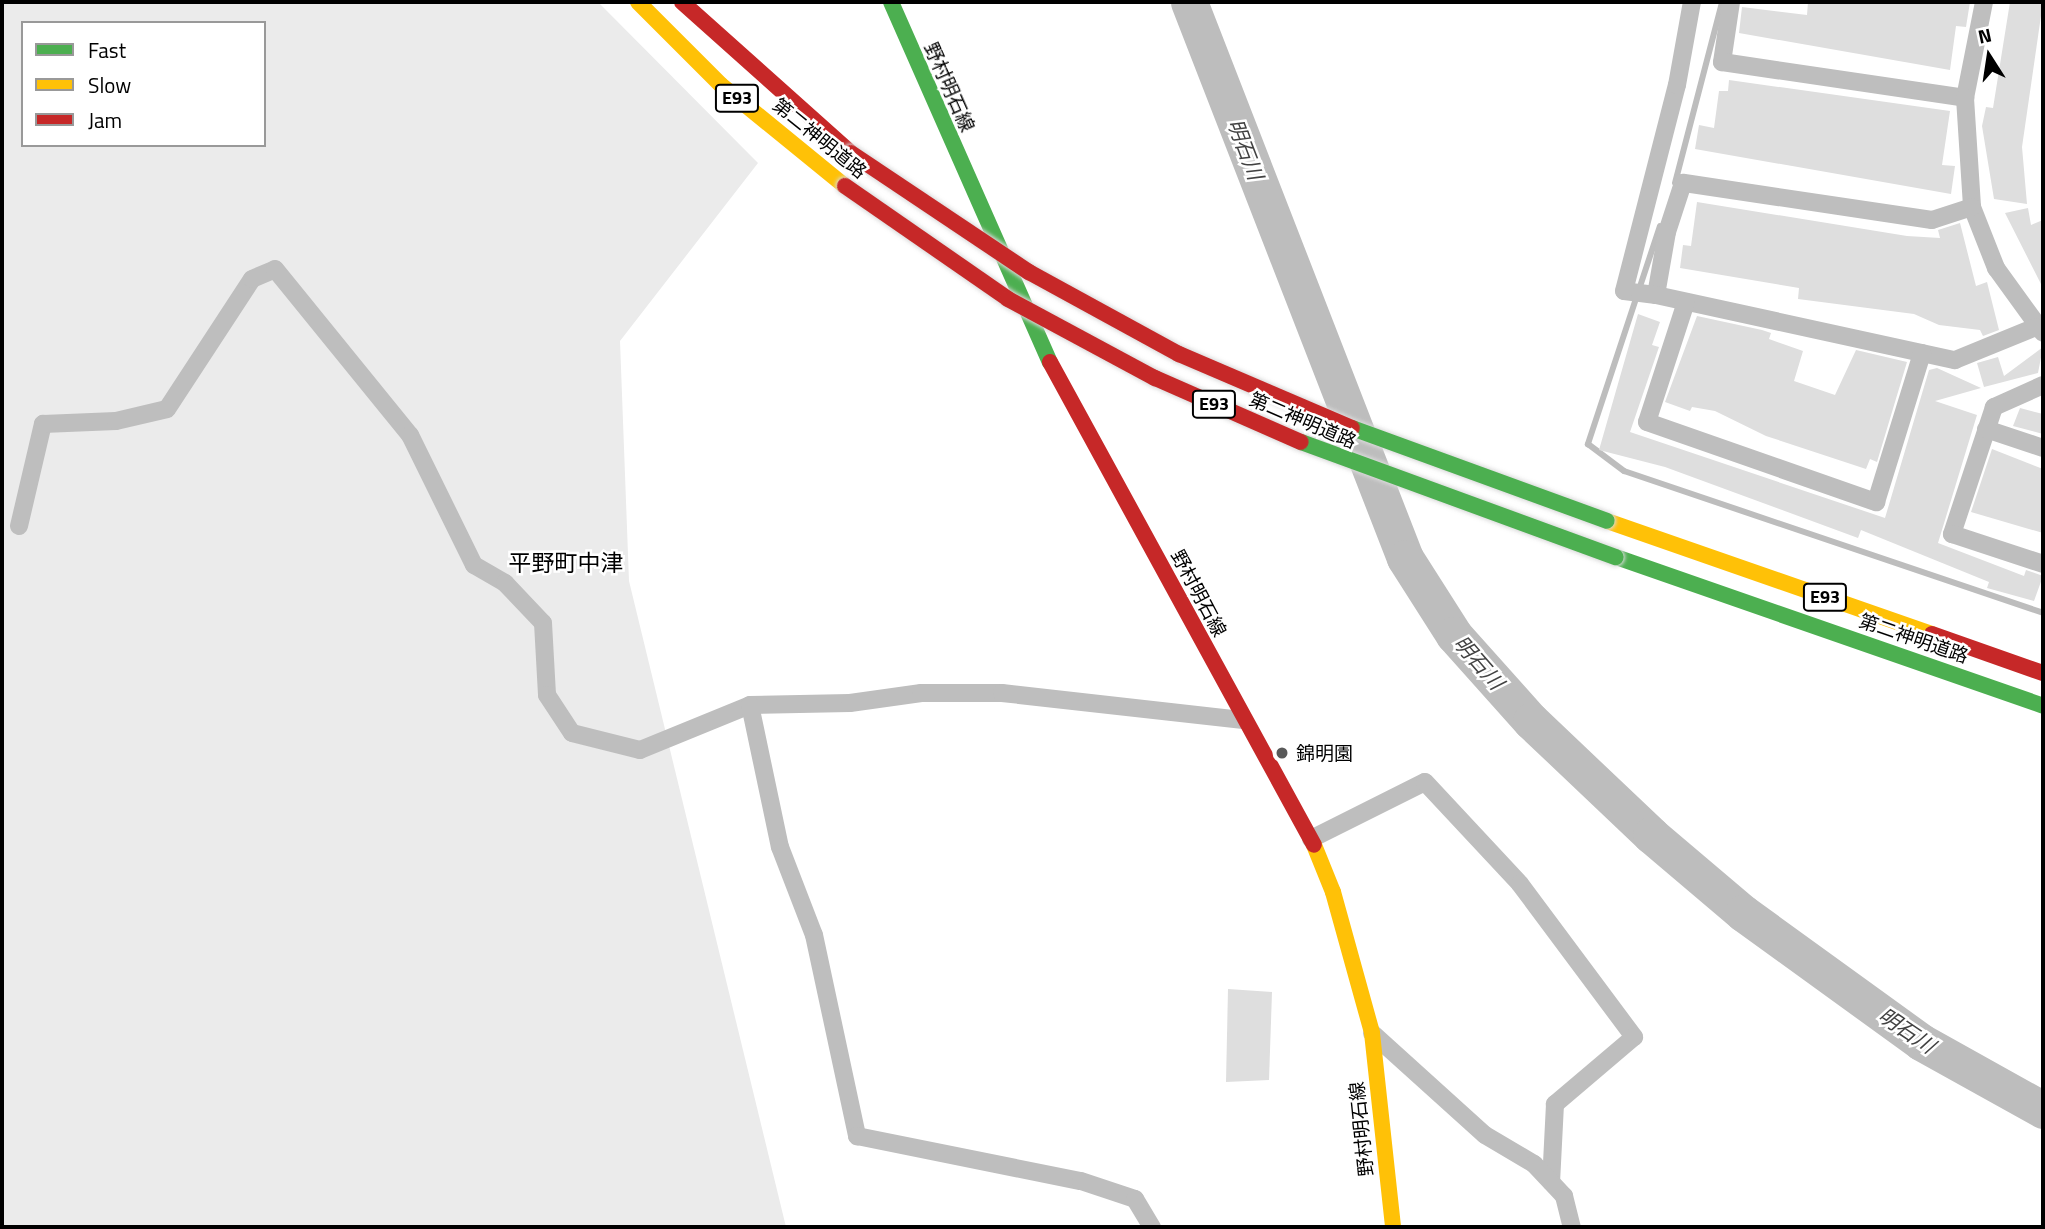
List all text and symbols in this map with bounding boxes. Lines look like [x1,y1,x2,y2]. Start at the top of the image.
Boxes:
text: N [1975,19,1994,51]
legend [21,21,266,147]
north arrow [1954,21,2024,91]
text: Fast [88,34,126,66]
street label: 野村明石線 [920,39,980,135]
text: Slow [88,69,131,101]
road number: E93 [714,84,760,113]
street label: 第二神明道路 [769,93,871,183]
text: Jam [88,104,122,136]
water label: 明石川 [1223,115,1269,183]
street label: 第二神明道路 [1246,387,1360,453]
road number: E93 [1191,390,1237,418]
street label: 野村明石線 [1167,546,1231,640]
district label: 平野町中津 [509,549,623,577]
road number: E93 [1802,582,1848,612]
street label: 第二神明道路 [1856,609,1972,667]
water label: 明石川 [1449,630,1509,694]
place label: 錦明園 [1296,742,1353,764]
marker: 錦明園 [1274,745,1290,761]
water label: 明石川 [1874,1002,1940,1058]
street label: 野村明石線 [1345,1081,1377,1177]

